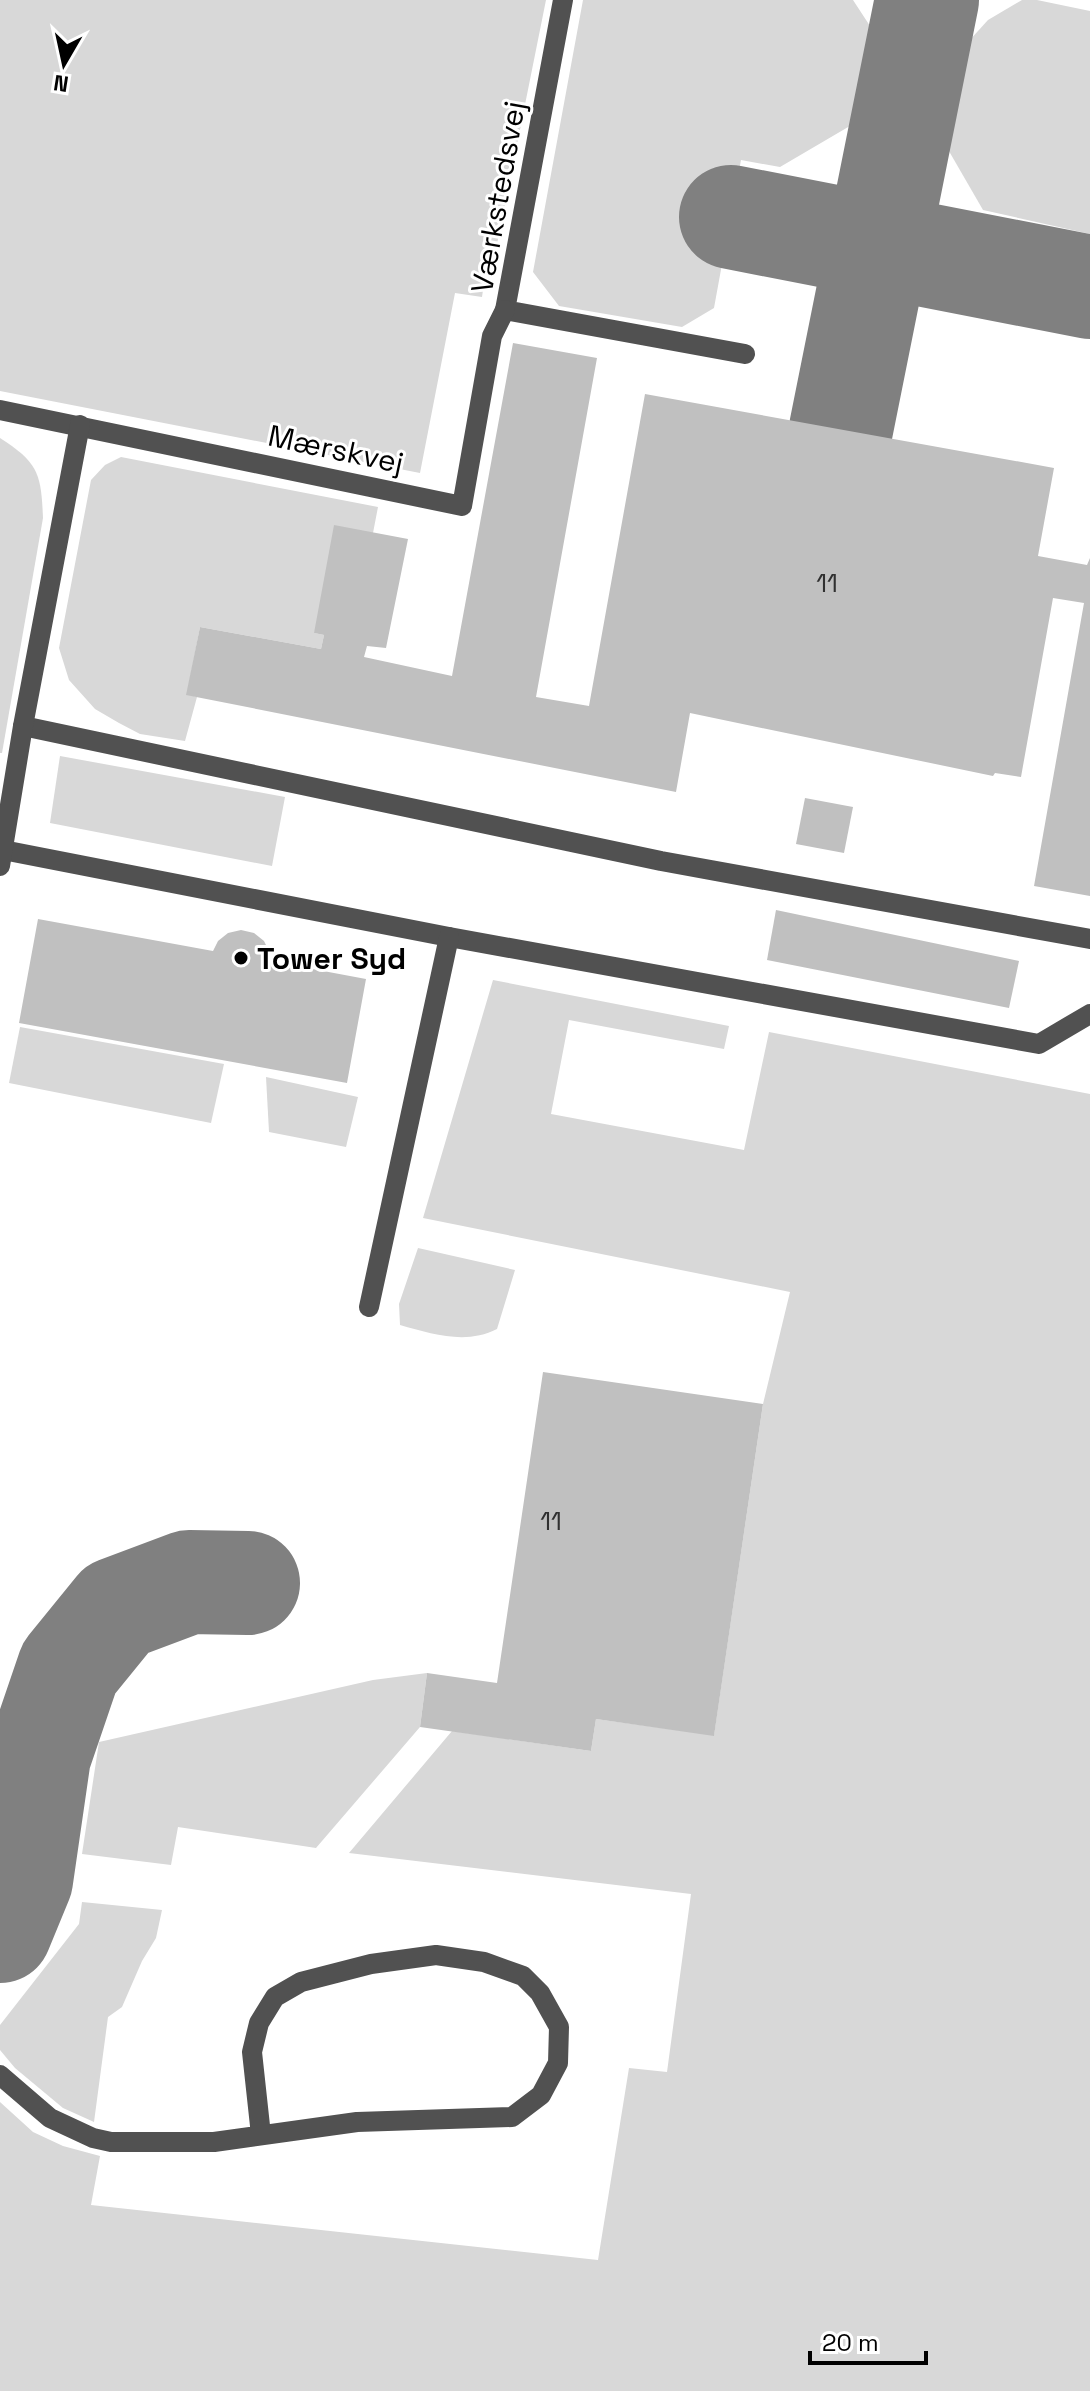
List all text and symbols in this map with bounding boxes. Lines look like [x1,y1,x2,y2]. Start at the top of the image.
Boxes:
north arrow [24,24,104,104]
text: N [51,69,70,99]
street label: Værkstedsvej [462,98,534,296]
street label: Mærskvej [265,416,407,482]
house number: 11 [816,566,838,600]
place label: Tower Syd [257,939,406,978]
marker: Tower Syd [232,949,250,967]
house number: 11 [540,1504,562,1538]
scale bar [810,2315,926,2365]
text: 20 m [822,2327,879,2358]

